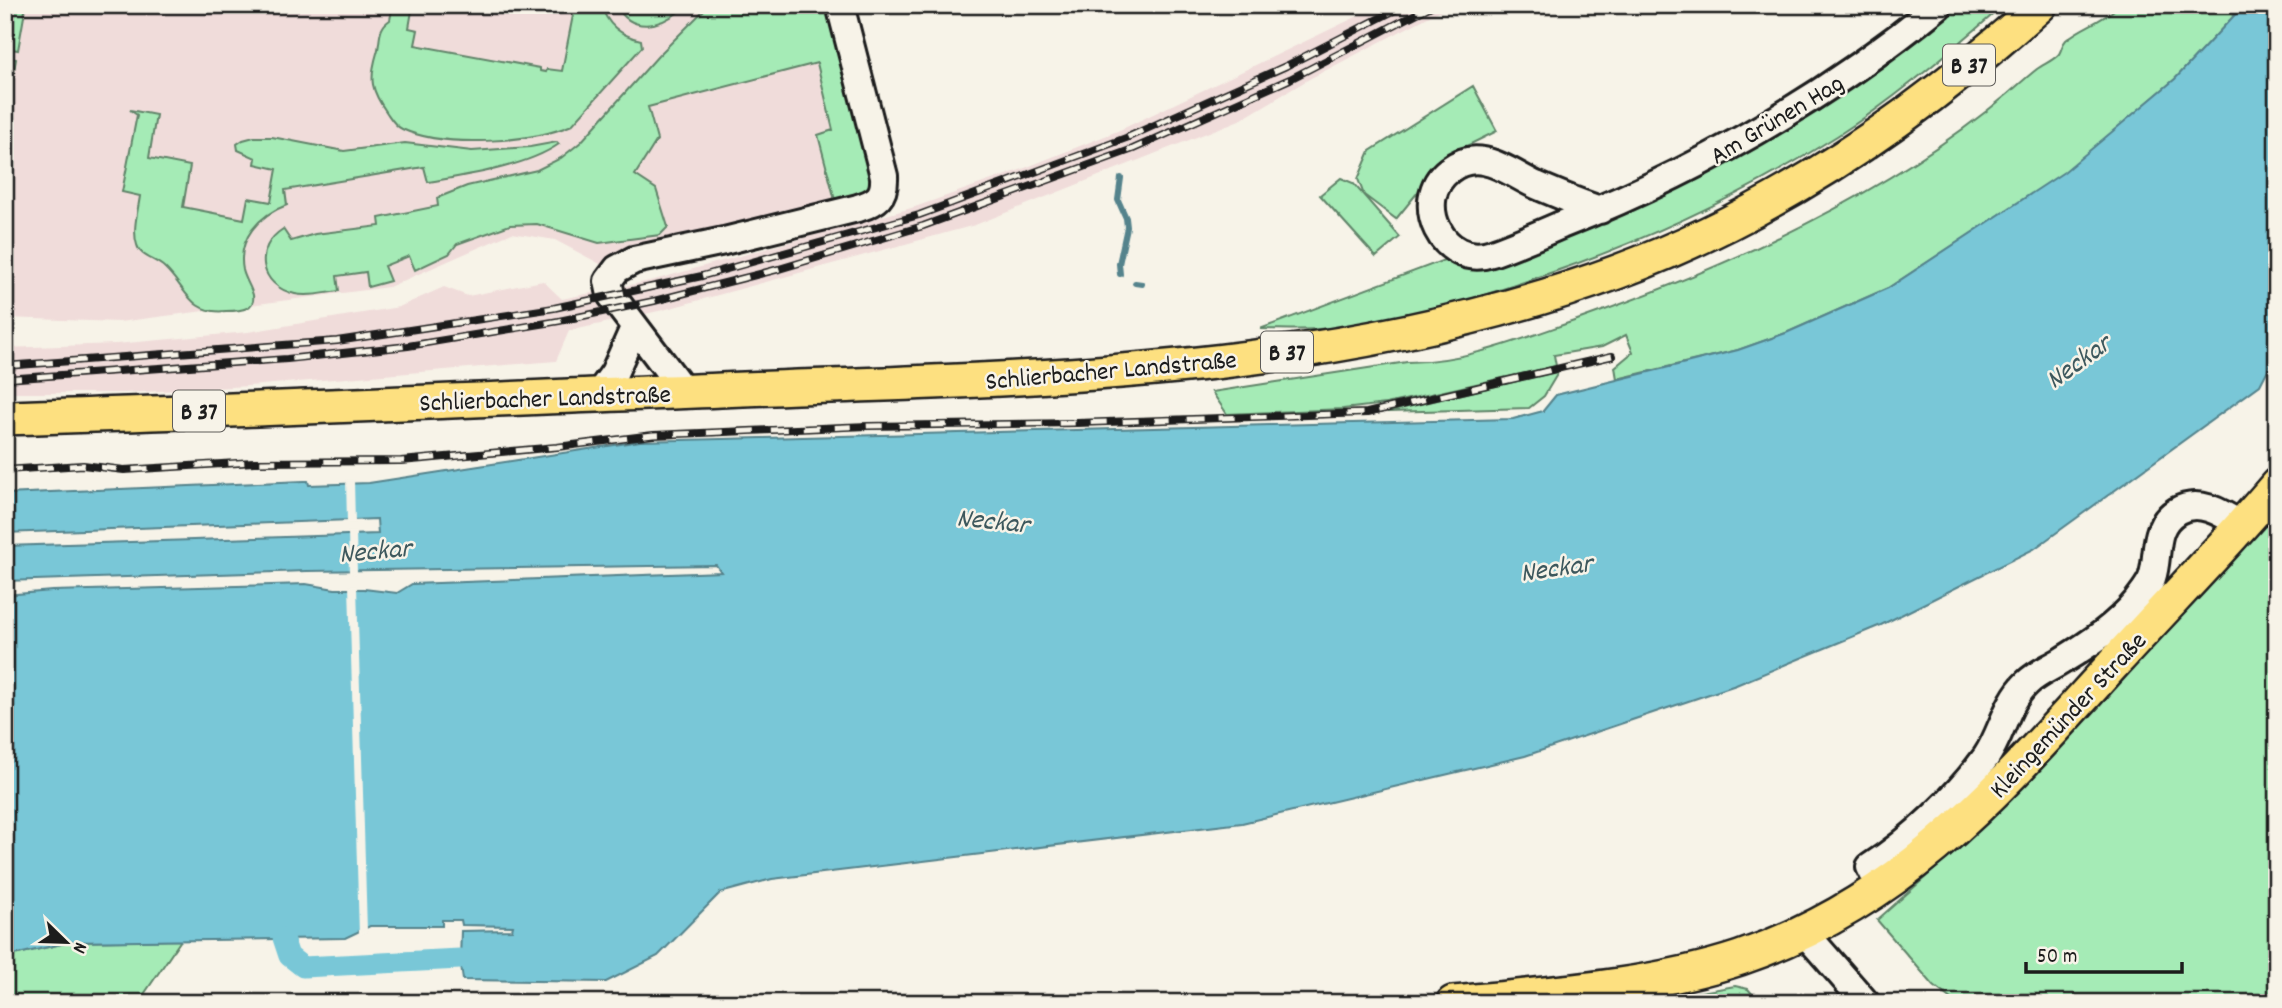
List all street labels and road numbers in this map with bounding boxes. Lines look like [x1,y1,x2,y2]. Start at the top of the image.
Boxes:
road number: B 37 [1943,44,1995,86]
street label: Am Grünen Hag [1704,66,1852,176]
road number: B 37 [1261,332,1313,372]
street label: Schlierbacher Landstraße [984,343,1238,402]
street label: Schlierbacher Landstraße [419,378,672,423]
road number: B 37 [173,390,225,432]
street label: Kleingemünder Straße [1982,625,2157,808]

